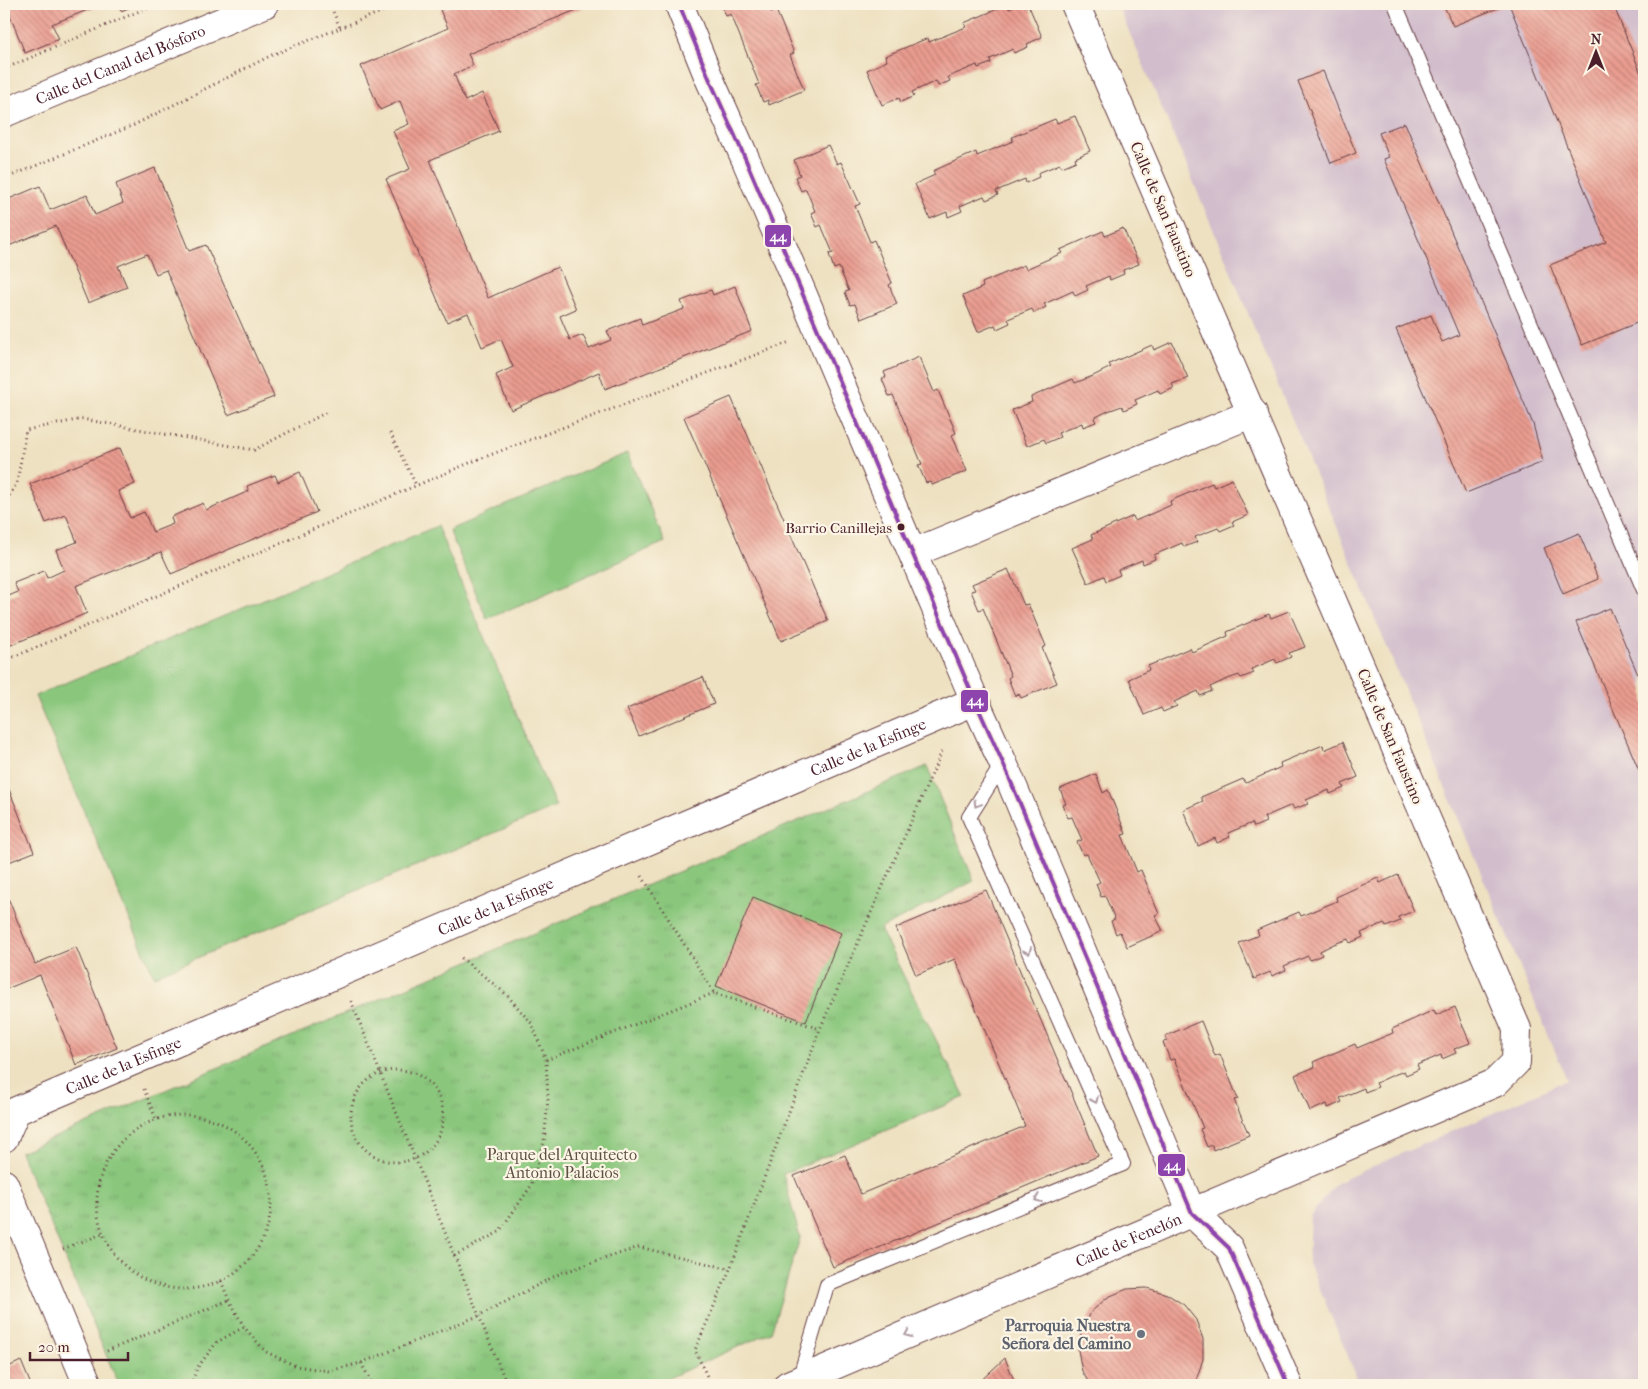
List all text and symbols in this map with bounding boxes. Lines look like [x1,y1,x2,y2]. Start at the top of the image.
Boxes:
street label: Calle del Canal del Bósforo [33,21,208,109]
north arrow [1570,28,1620,78]
text: N [1591,31,1602,48]
street label: Calle de San Faustino [1126,139,1201,280]
line badge: 44 [764,224,792,248]
text: 44 [769,228,787,245]
place label: Barrio Canillejas [785,519,892,537]
marker: Barrio Canillejas [896,522,906,532]
street label: Calle de San Faustino [1353,666,1428,807]
line badge: 44 [960,689,989,713]
text: 44 [966,692,984,709]
street label: Calle de la Esfinge [807,714,929,780]
one-way arrow [973,798,983,807]
street label: Calle de la Esfinge [435,873,556,940]
one-way arrow [1022,946,1033,955]
street label: Calle de la Esfinge [63,1033,184,1099]
one-way arrow [1088,1095,1099,1104]
park label: Parque del Arquitecto Antonio Palacios [487,1145,637,1182]
line badge: 44 [1157,1153,1186,1177]
text: 44 [1163,1157,1181,1174]
one-way arrow [1034,1193,1043,1203]
street label: Calle de Fenelón [1073,1209,1185,1271]
place label: Parroquia Nuestra Señora del Camino [1002,1316,1132,1353]
one-way arrow [904,1327,913,1338]
marker: Parroquia Nuestra Señora del Camino [1135,1328,1147,1340]
scale bar [30,1329,128,1361]
text: 20 m [38,1338,70,1356]

